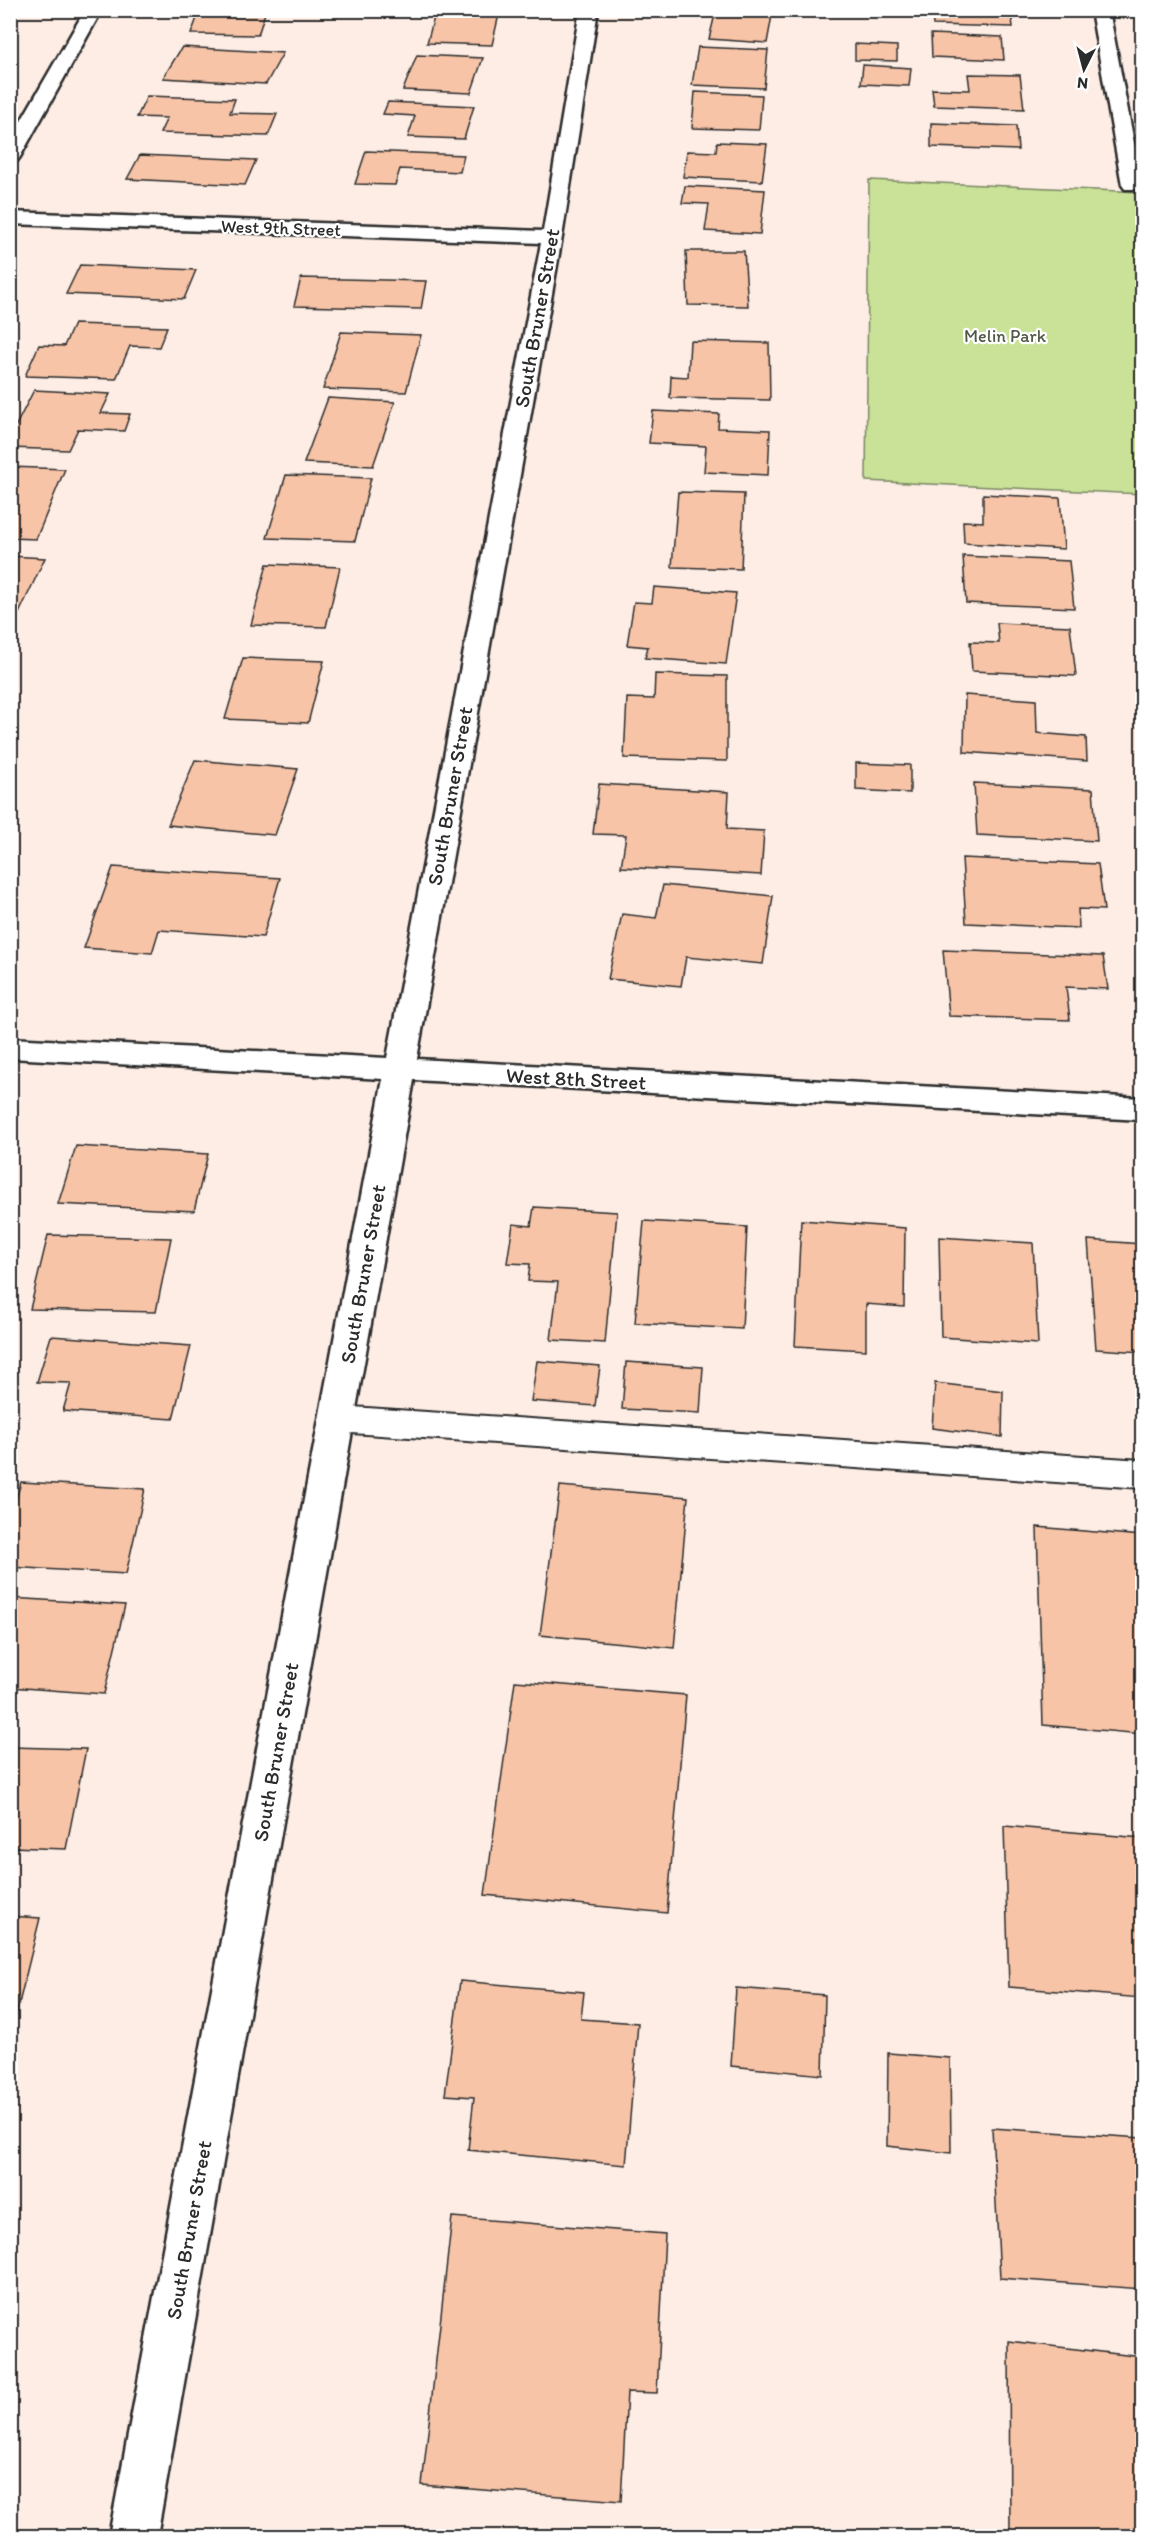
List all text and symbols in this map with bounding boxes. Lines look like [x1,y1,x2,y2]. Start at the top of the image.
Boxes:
north arrow [1054,39,1114,99]
text: N [1076,73,1089,93]
street label: West 9th Street [221,215,342,241]
street label: South Bruner Street [508,226,565,409]
park label: Melin Park [964,325,1047,347]
street label: South Bruner Street [421,704,478,887]
street label: West 8th Street [505,1062,647,1095]
street label: South Bruner Street [334,1182,391,1365]
street label: South Bruner Street [247,1660,304,1843]
street label: South Bruner Street [160,2138,217,2321]

